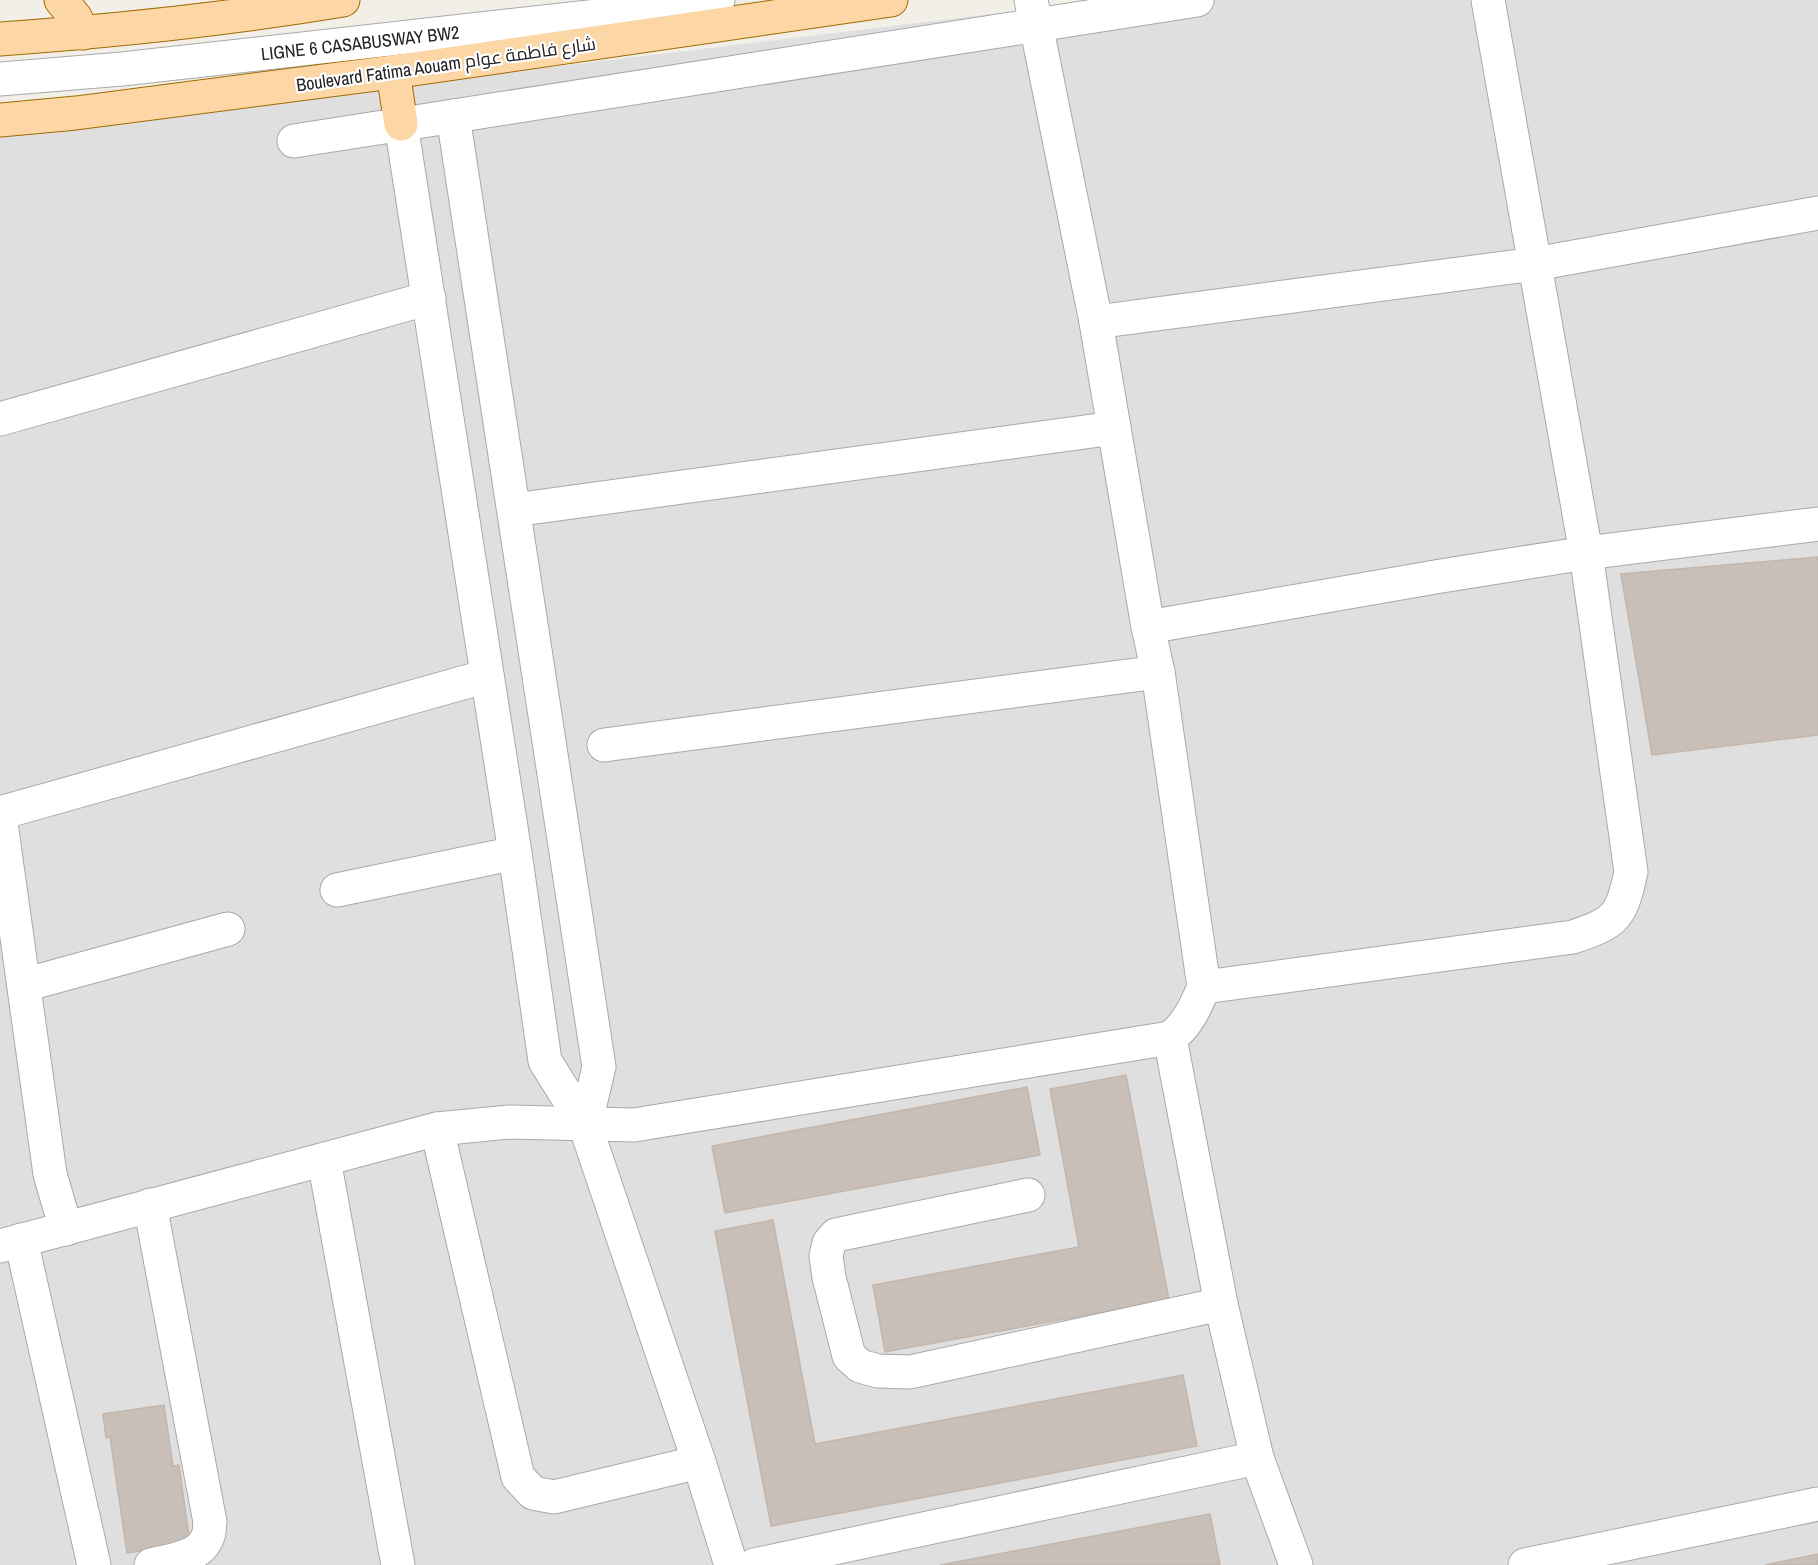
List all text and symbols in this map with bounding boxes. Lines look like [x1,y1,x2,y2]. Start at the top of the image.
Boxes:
street label: LIGNE 6 CASABUSWAY BW2 [260,19,461,66]
street label: Boulevard Fatima Aouam شارع فاطمة عوام [295,31,597,97]

